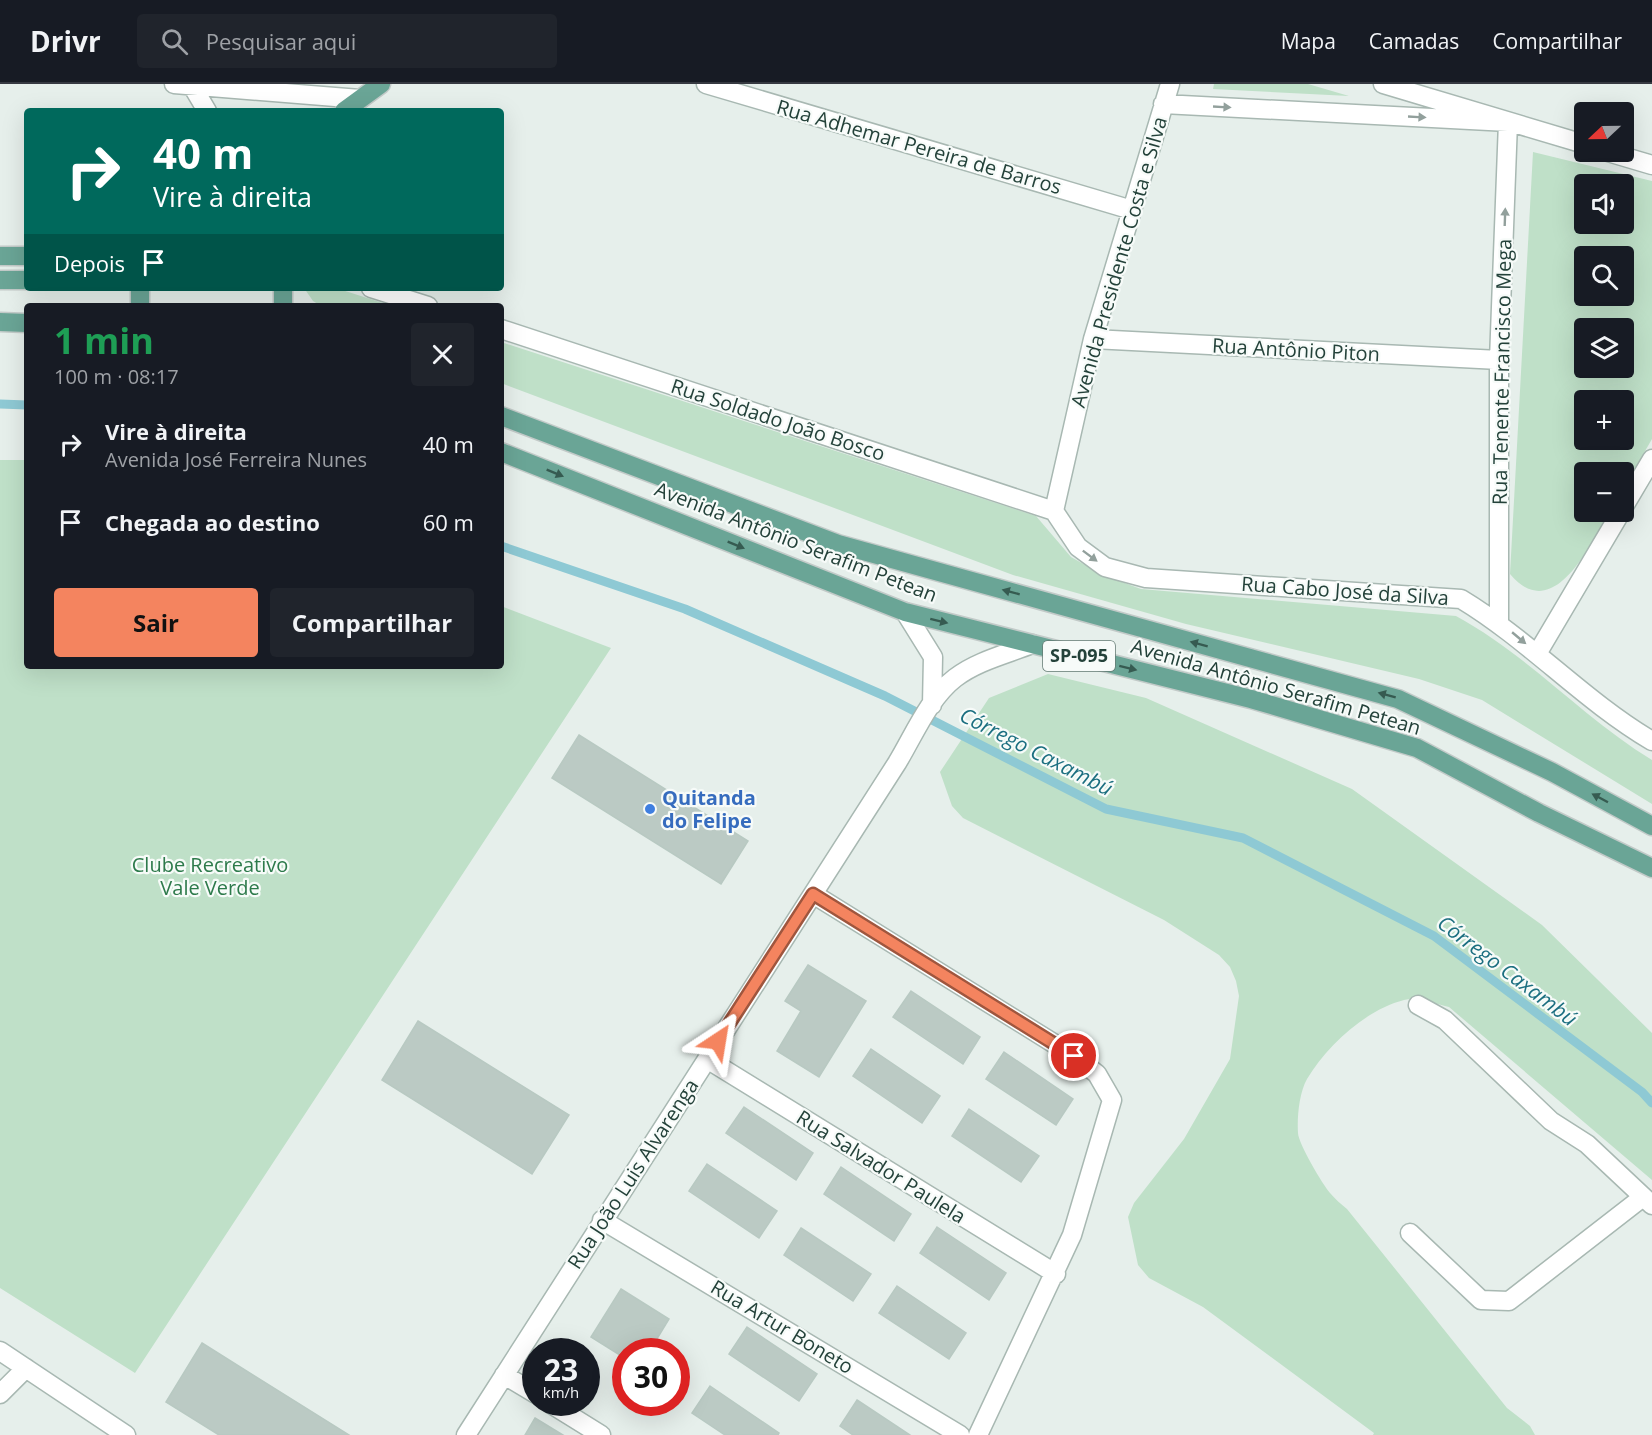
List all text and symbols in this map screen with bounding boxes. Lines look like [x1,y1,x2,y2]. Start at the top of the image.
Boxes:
search box [137,14,557,68]
text: Drivr [30,22,101,60]
icon: search [158,25,191,58]
text: Pesquisar aqui [206,26,356,56]
text: Mapa [1281,27,1336,55]
text: Camadas [1369,27,1459,55]
text: Compartilhar [1492,27,1622,55]
street label: Rua Adhemar Pereira de Barros [774,93,1065,200]
north arrow [1574,102,1634,162]
map controls [1574,102,1634,522]
one-way arrow [1212,103,1231,112]
one-way arrow [1407,112,1426,121]
street label: Avenida Presidente Costa e Silva [1064,113,1173,410]
text: 40 m [153,124,253,181]
icon: right [54,132,132,210]
button: sound [1574,174,1634,234]
text: Vire à direita [153,178,312,215]
one-way arrow [1500,208,1509,227]
street label: Rua Tenente Francisco Mega [1486,239,1517,505]
icon: arrive [137,246,170,279]
button: search [1574,246,1634,306]
text: Depois [54,248,125,278]
text: 1 min [54,316,154,365]
button: layers [1574,318,1634,378]
button: close [411,323,474,386]
street label: Rua Antônio Piton [1211,332,1381,367]
text: 100 m · 08:17 [54,363,179,390]
street label: Rua Soldado João Bosco [668,372,889,467]
button: + [1574,390,1634,450]
text: Vire à direita [105,416,247,446]
icon: right [54,428,87,461]
text: 40 m [423,429,474,459]
text: Avenida José Ferreira Nunes [105,446,367,473]
button: − [1574,462,1634,522]
one-way arrow [547,468,565,478]
street label: Avenida Antônio Serafim Petean [651,475,941,608]
icon: arrive [54,506,87,539]
text: Chegada ao destino [105,507,320,537]
text: 60 m [423,507,474,537]
one-way arrow [728,541,746,551]
one-way arrow [1082,550,1098,562]
street label: Rua Cabo José da Silva [1240,570,1450,611]
one-way arrow [1002,587,1020,596]
button: Sair [54,588,258,657]
button: Compartilhar [270,588,474,657]
one-way arrow [930,616,948,626]
street label: Avenida Antônio Serafim Petean [1128,632,1424,741]
one-way arrow [1511,632,1527,645]
one-way arrow [1190,639,1208,648]
road number: SP-095 [1043,641,1115,671]
one-way arrow [1119,664,1137,674]
one-way arrow [1378,690,1396,700]
water label: Córrego Caxambú [955,700,1118,802]
place label: Quitanda do Felipe [662,784,756,834]
one-way arrow [1592,793,1609,803]
marker: Quitanda do Felipe [643,802,657,816]
park label: Clube Recreativo Vale Verde [132,851,288,901]
water label: Córrego Caxambú [1432,908,1583,1032]
position arrow [686,1009,750,1073]
pin [1048,1030,1099,1081]
icon: arrive [1057,1039,1090,1072]
street label: Rua João Luis Alvarenga [561,1073,704,1274]
street label: Rua Salvador Paulela [792,1104,971,1230]
street label: Rua Artur Boneto [706,1273,859,1380]
speed limit sign: 30 [612,1338,690,1416]
text: 23 [544,1349,578,1390]
text: km/h [543,1382,579,1402]

